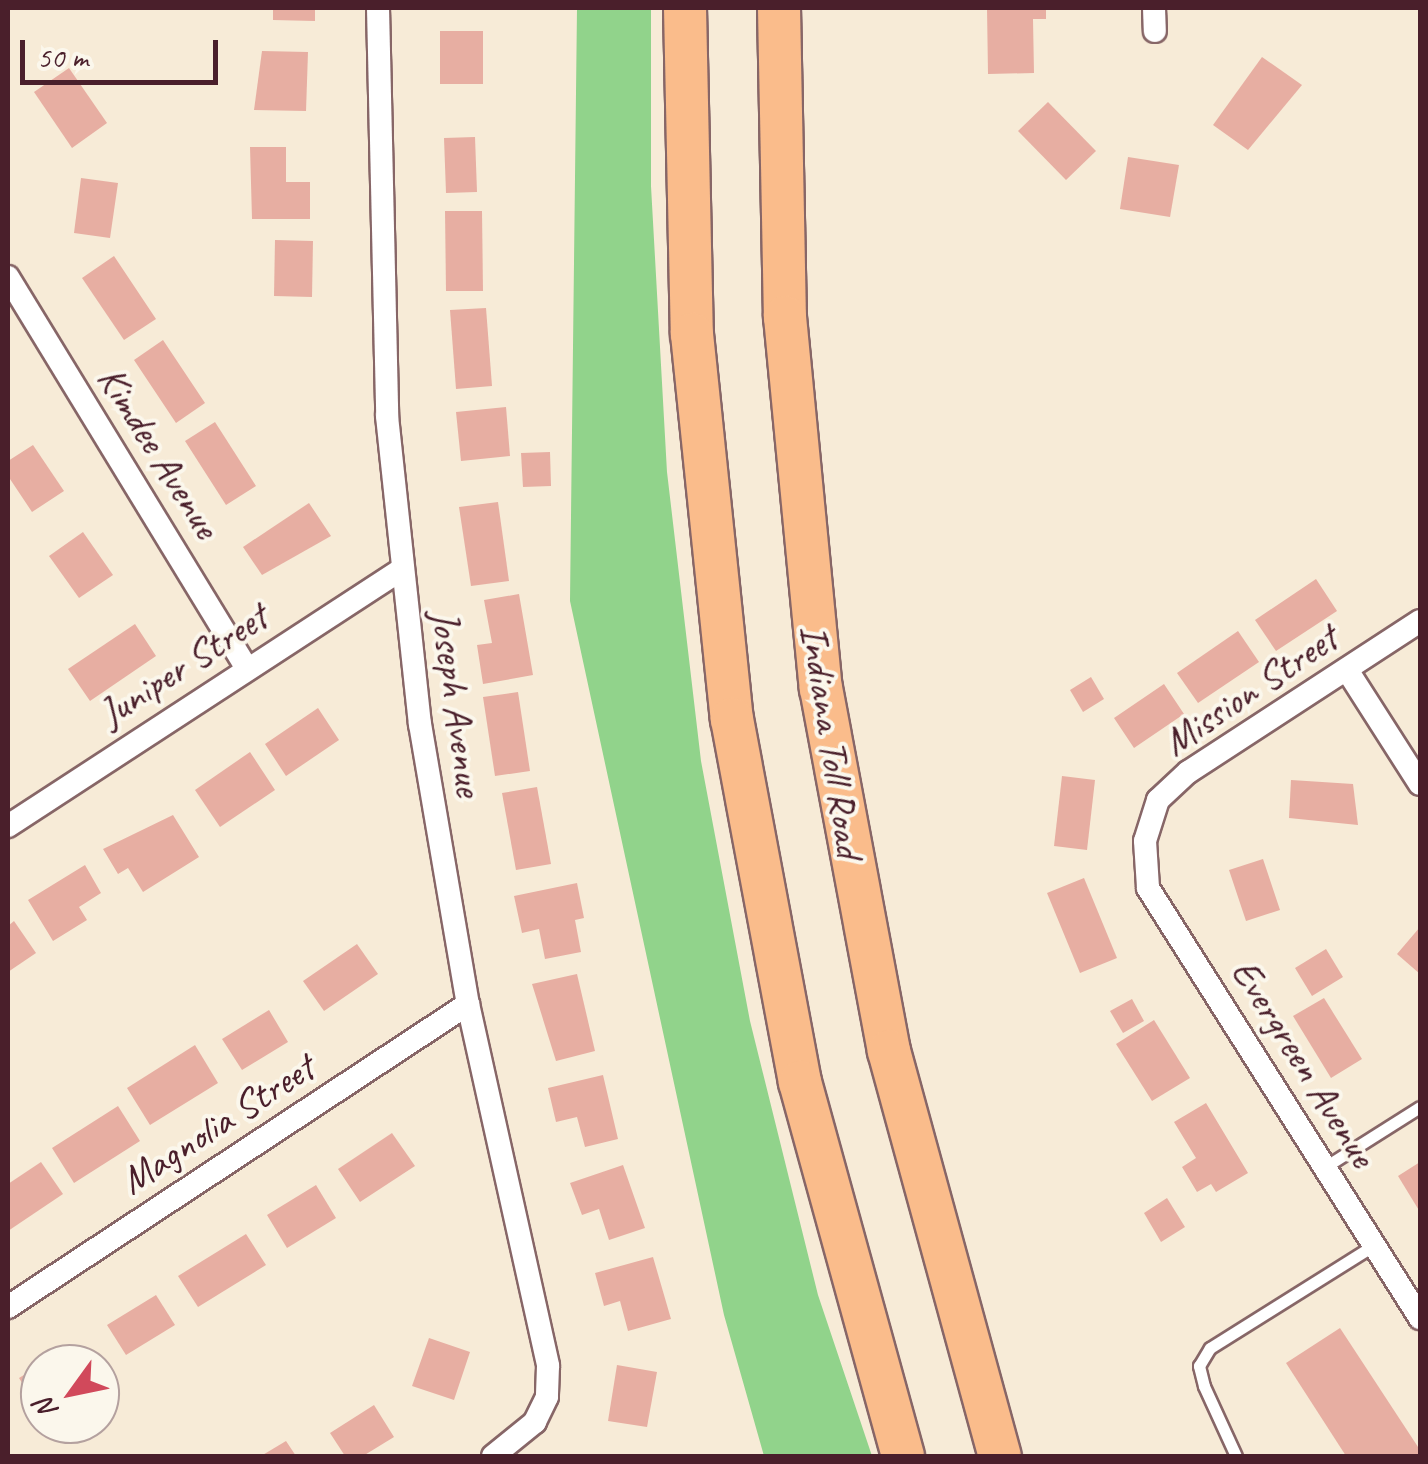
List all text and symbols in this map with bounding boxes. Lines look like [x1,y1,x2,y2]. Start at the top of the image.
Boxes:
scale bar [25,20,222,82]
text: 50 m [37,38,88,76]
street label: Kimdee Avenue [87,357,231,547]
street label: Juniper Street [90,593,276,737]
street label: Joseph Avenue [420,607,494,799]
street label: Mission Street [1154,614,1346,766]
street label: Indiana Toll Road [790,621,874,861]
street label: Evergreen Avenue [1221,950,1387,1176]
street label: Magnolia Street [111,1044,323,1204]
north arrow [20,1344,120,1444]
text: N [27,1393,65,1426]

